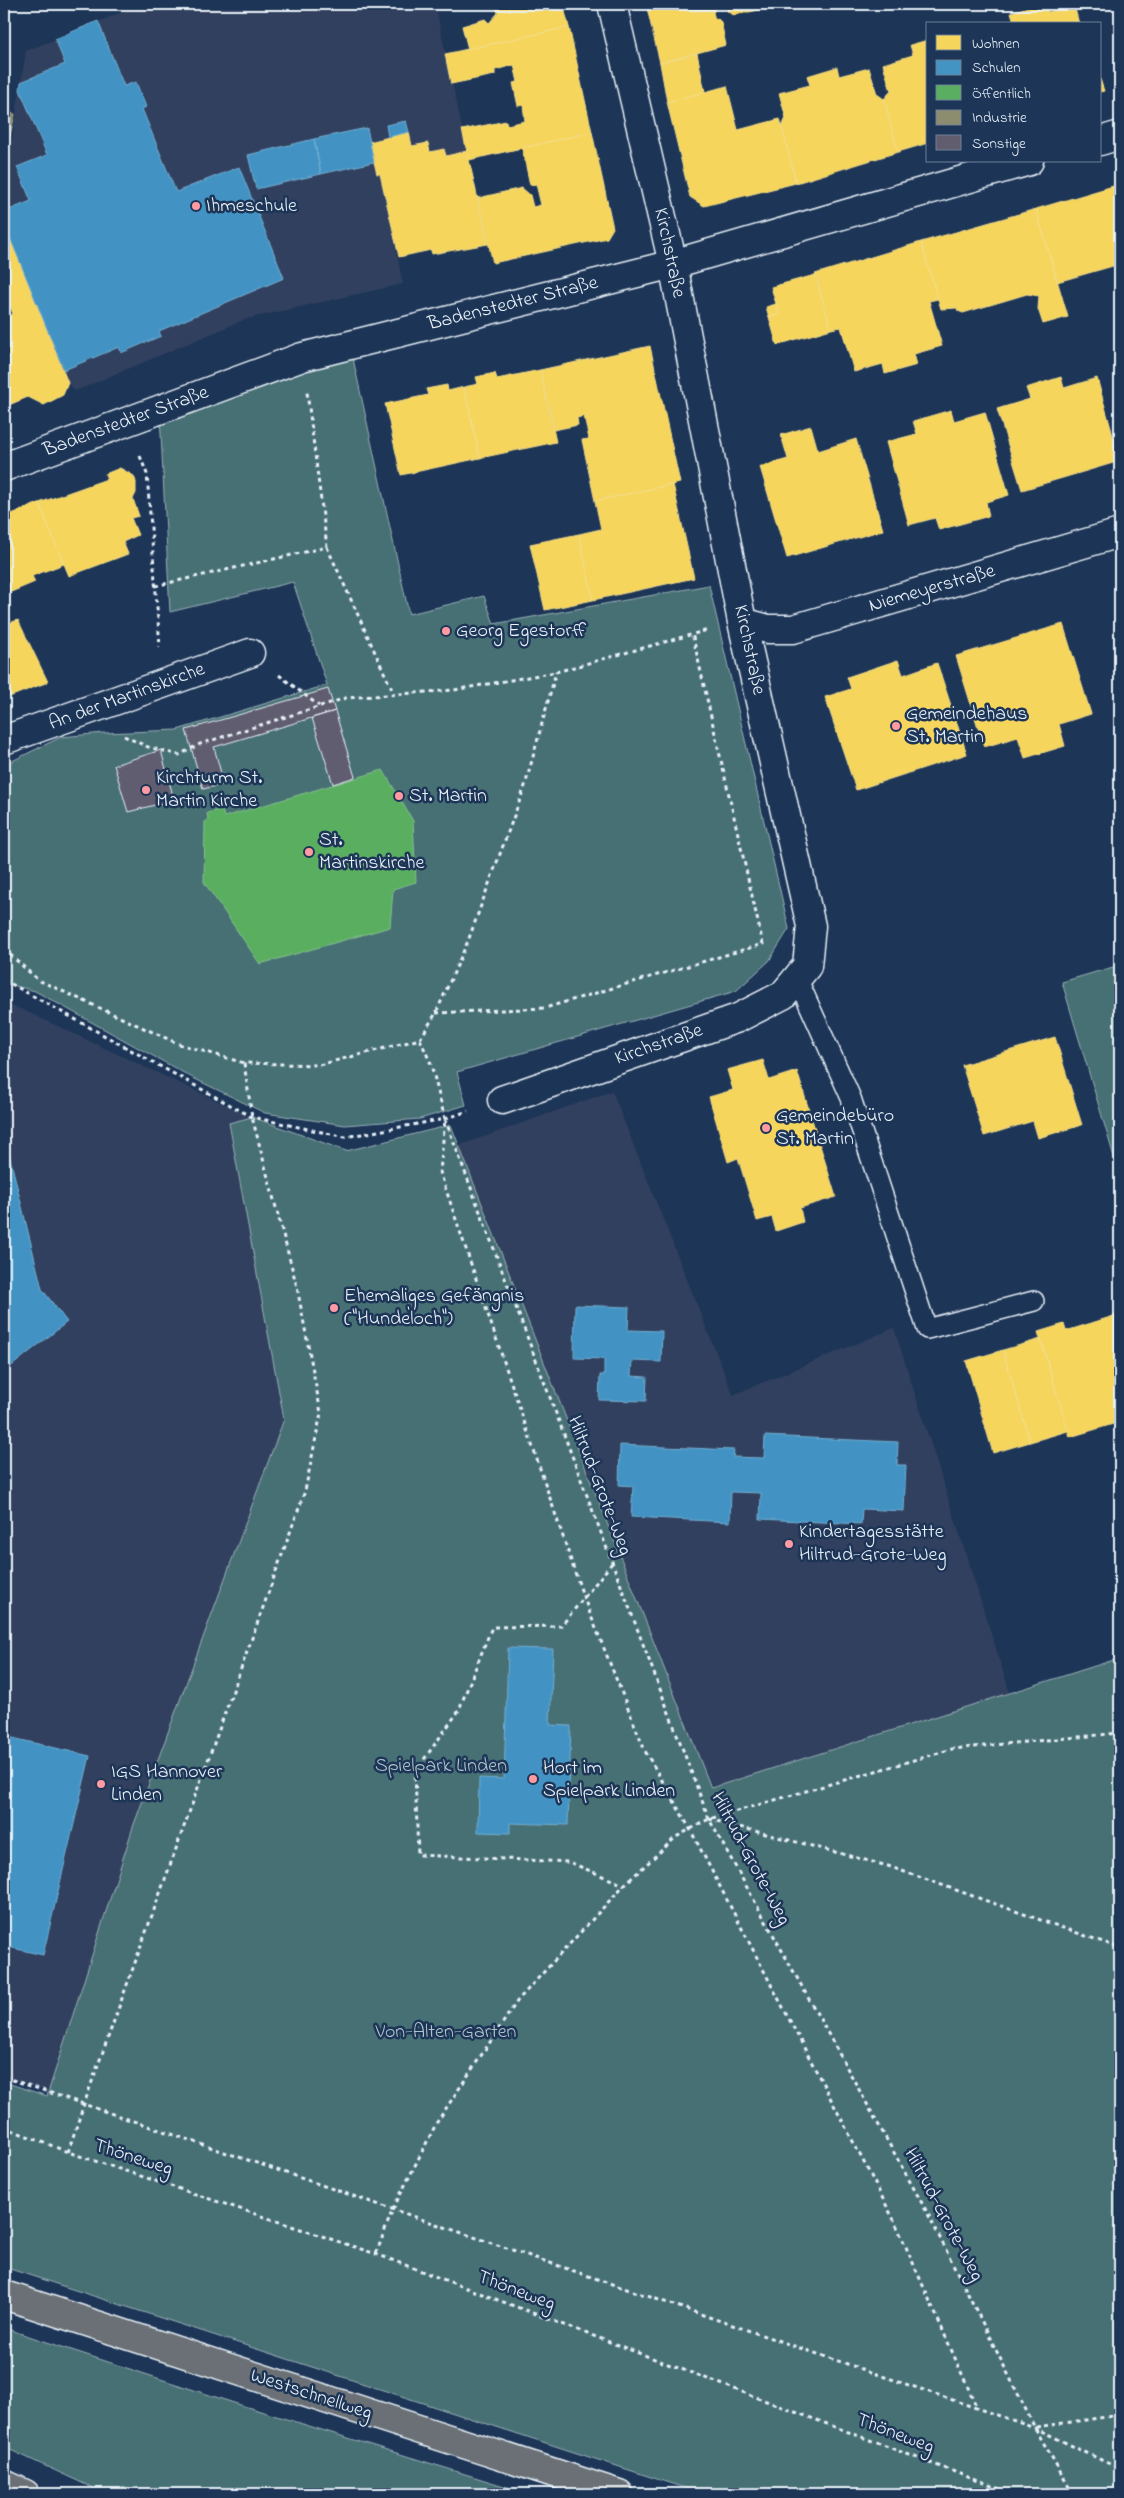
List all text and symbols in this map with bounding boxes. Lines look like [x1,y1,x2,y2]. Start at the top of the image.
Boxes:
legend [926,22,1102,162]
text: Wohnen [972,33,1020,55]
text: Schulen [972,57,1021,79]
text: Öffentlich [972,83,1031,105]
text: Industrie [972,107,1027,129]
text: Sonstige [972,133,1026,156]
place label: Ihmeschule [206,192,297,221]
marker: Ihmeschule [190,200,202,212]
street label: Kirchstraße [645,205,693,301]
street label: Badenstedter Straße [424,269,601,339]
street label: Badenstedter Straße [38,379,213,466]
street label: Niemeyerstraße [865,557,999,621]
street label: Kirchstraße [725,602,773,698]
place label: Georg Egestorff [456,617,587,647]
marker: Georg Egestorff [440,625,452,637]
street label: An der Martinskirche [45,655,209,739]
place label: Gemeindehaus St. Martin [906,700,1028,752]
marker: Gemeindehaus St. Martin [890,720,902,732]
place label: Kirchturm St. Martin Kirche [156,764,262,816]
place label: St. Martin [409,782,487,811]
marker: Kirchturm St. Martin Kirche [140,784,152,796]
marker: St. Martin [393,790,405,802]
place label: St. Martinskirche [319,826,424,878]
marker: St. Martinskirche [303,846,315,858]
street label: Kirchstraße [611,1016,707,1074]
place label: Gemeindebüro St. Martin [776,1102,894,1154]
marker: Gemeindebüro St. Martin [760,1122,772,1134]
place label: Ehemaliges Gefängnis ("Hundeloch") [344,1282,524,1334]
marker: Ehemaliges Gefängnis ("Hundeloch") [328,1302,340,1314]
street label: Hiltrud-Grote-Weg [558,1412,639,1560]
place label: Kindertagesstätte Hiltrud-Grote-Weg [799,1518,946,1571]
marker: Kindertagesstätte Hiltrud-Grote-Weg [783,1538,795,1550]
park label: Spielpark Linden [375,1752,507,1781]
place label: Hort im Spielpark Linden [543,1754,675,1806]
place label: IGS Hannover Linden [111,1758,223,1810]
marker: Hort im Spielpark Linden [527,1773,539,1785]
marker: IGS Hannover Linden [95,1778,107,1790]
street label: Hiltrud-Grote-Weg [702,1787,797,1931]
park label: Von-Alten-Garten [375,2018,517,2047]
street label: Thöneweg [90,2132,176,2185]
street label: Hiltrud-Grote-Weg [895,2143,990,2287]
street label: Thöneweg [473,2263,559,2320]
street label: Westschnellweg [246,2362,376,2429]
street label: Thöneweg [852,2406,938,2463]

